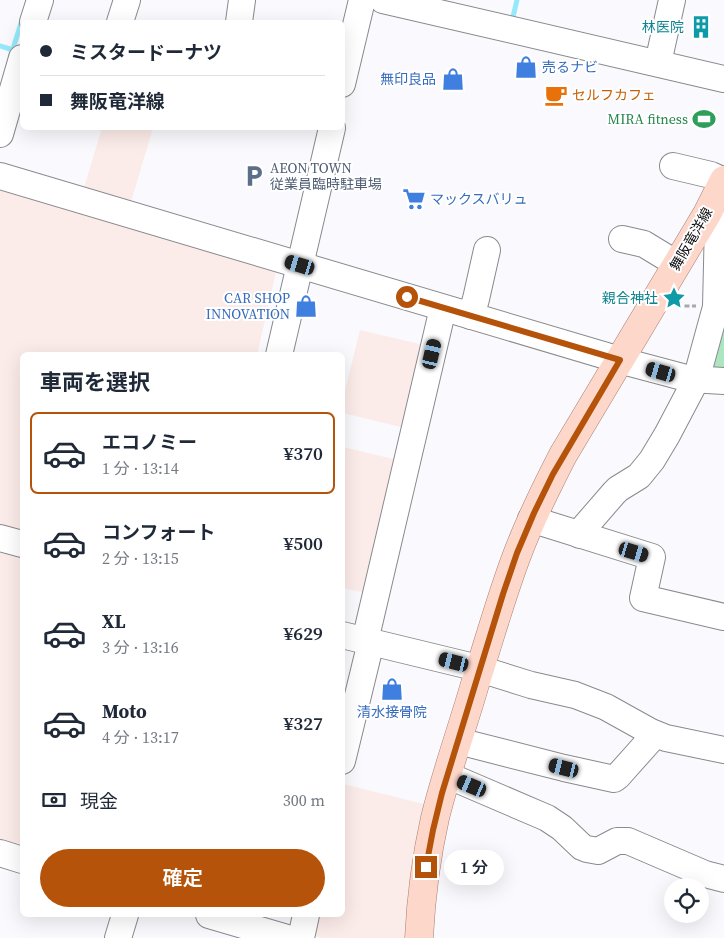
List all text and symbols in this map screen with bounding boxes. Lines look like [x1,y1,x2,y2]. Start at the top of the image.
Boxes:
building icon: 林医院 [688,14,714,40]
place label: 林医院 [642,17,684,37]
text: ミスタードーナツ [70,39,222,65]
shop icon: 売るナビ [513,54,539,80]
place label: 売るナビ [542,57,598,77]
shop icon: 無印良品 [440,66,466,92]
place label: 無印良品 [380,69,436,89]
cafe icon: セルフカフェ [543,82,569,108]
place label: セルフカフェ [572,85,656,105]
text: 舞阪竜洋線 [70,88,165,114]
sports icon: MIRA fitness [691,106,717,132]
place label: MIRA fitness [608,109,688,129]
place label: AEON TOWN 従業員臨時駐車場 [270,158,382,194]
parking icon: AEON TOWN 従業員臨時駐車場 [241,163,267,189]
supermarket icon: マックスバリュ [401,186,427,212]
place label: マックスバリュ [430,189,528,209]
street label: 舞阪竜洋線 [665,204,717,274]
car [283,253,316,277]
place icon: 親合神社 [661,285,687,311]
route start [396,286,418,308]
place label: CAR SHOP INNOVATION [206,288,290,324]
place label: 親合神社 [602,288,658,308]
shop icon: CAR SHOP INNOVATION [293,293,319,319]
car [421,338,442,370]
car [644,361,677,383]
text: 車両を選択 [40,367,150,397]
text: エコノミー [102,429,197,455]
icon: car [42,431,87,476]
text: ¥370 [283,440,323,466]
text: 1 分 · 13:14 [102,457,179,479]
text: コンフォート [102,519,215,545]
icon: car [42,521,87,566]
text: ¥500 [283,530,323,556]
car [617,540,650,564]
text: 2 分 · 13:15 [102,547,179,569]
text: XL [102,608,125,634]
icon: car [42,611,87,656]
text: ¥629 [283,620,323,646]
text: 3 分 · 13:16 [102,636,179,658]
car [437,651,470,673]
shop icon: 清水接骨院 [379,676,405,702]
text: Moto [102,698,147,724]
icon: car [42,701,87,746]
place label: 清水接骨院 [357,702,427,722]
text: ¥327 [283,710,323,736]
text: 4 分 · 13:17 [102,726,179,748]
car [547,757,580,779]
car [455,773,488,799]
icon: cash [40,786,68,814]
text: 現金 [80,788,118,814]
text: 300 m [283,789,325,811]
button: 確定 [40,849,325,907]
callout: 1 分 [444,850,504,884]
route end [415,856,437,878]
text: 1 分 [460,856,488,878]
map controls [664,878,709,923]
button: locate [664,878,709,923]

